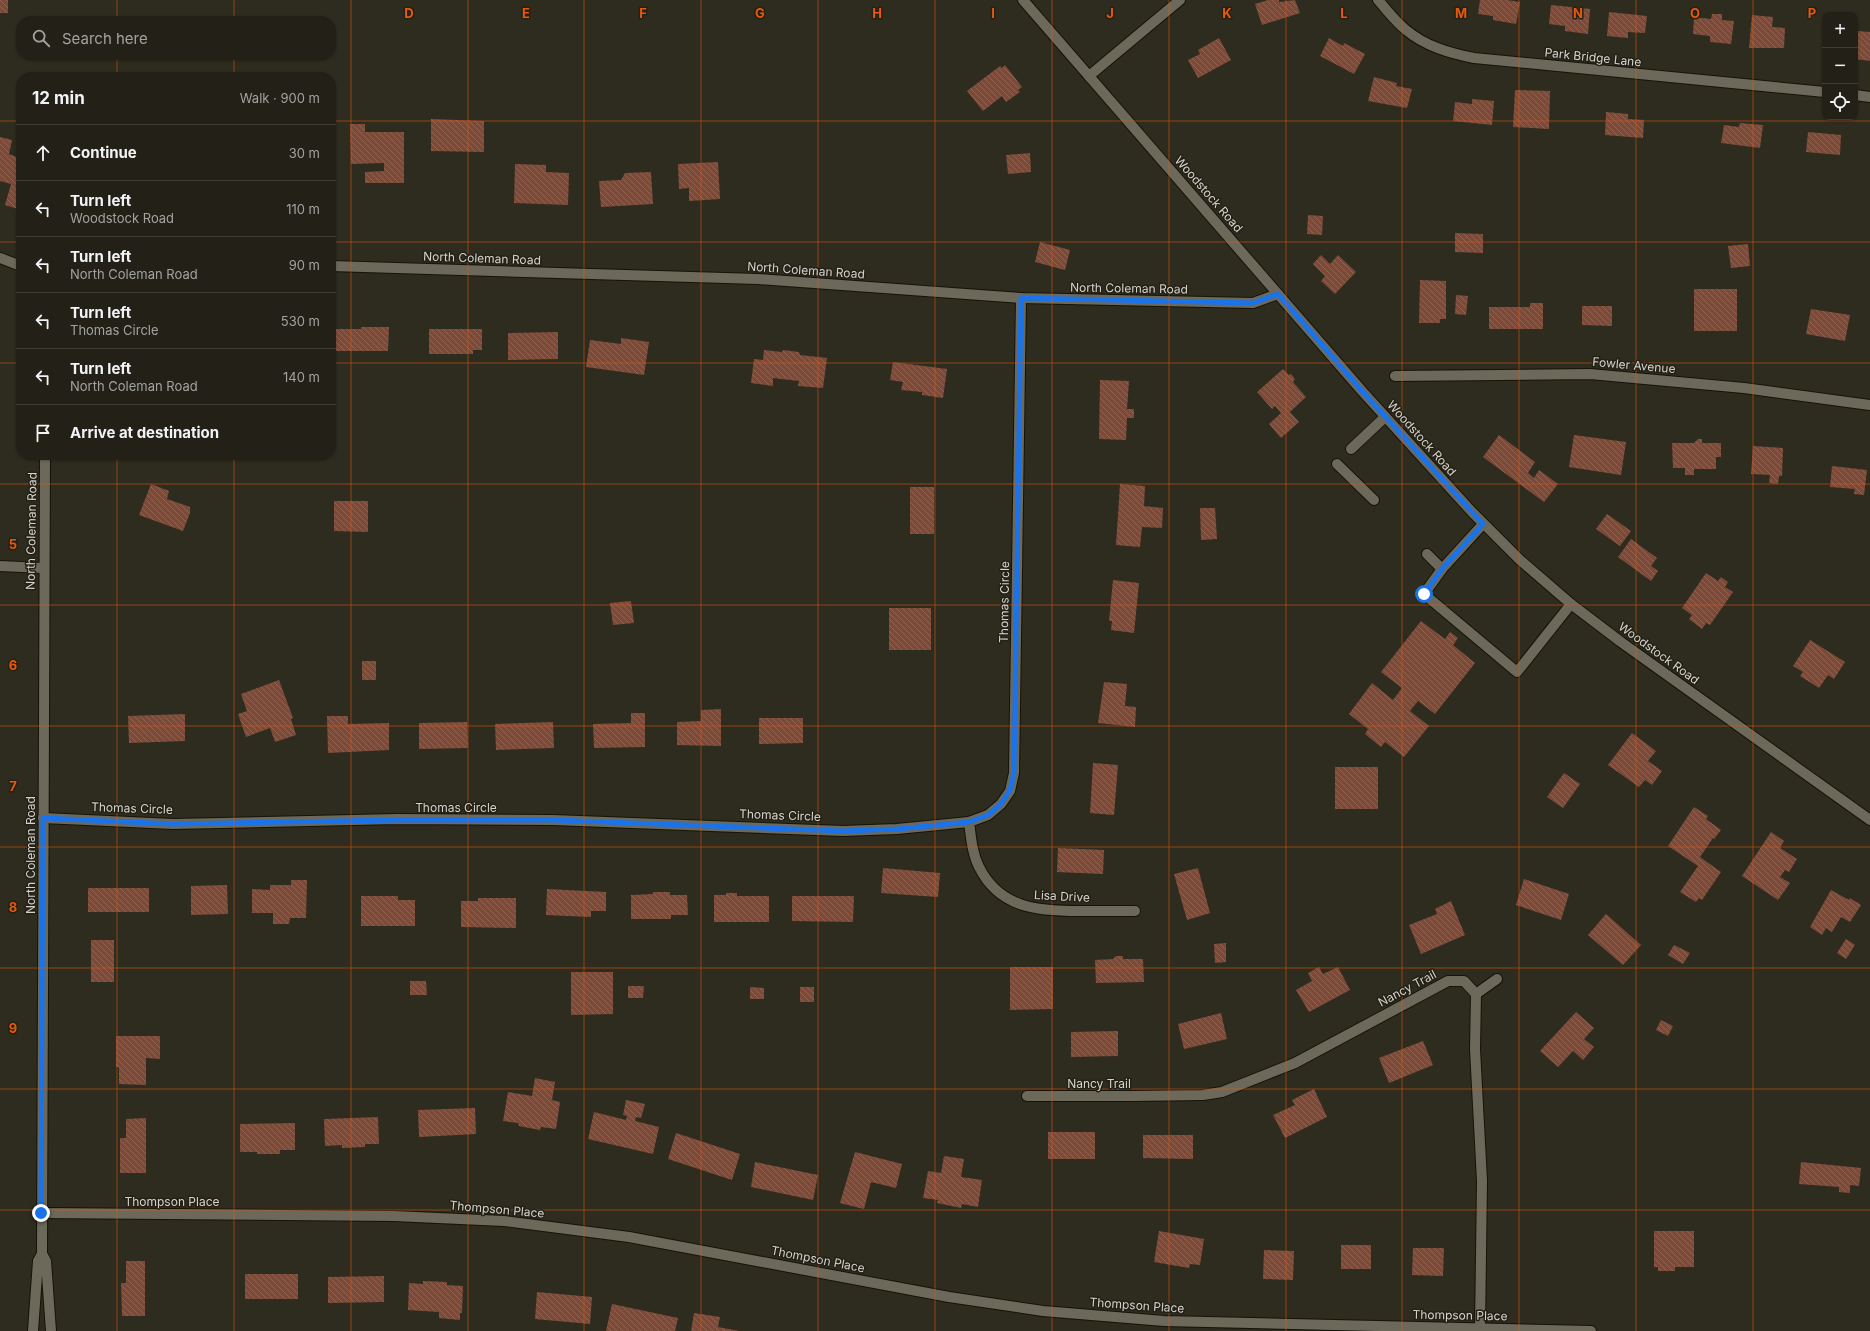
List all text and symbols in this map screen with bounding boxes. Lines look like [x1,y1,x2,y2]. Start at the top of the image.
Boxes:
text: D [404,5,414,21]
text: E [522,5,530,21]
text: F [639,5,647,21]
text: G [755,5,765,21]
text: H [872,5,882,21]
text: I [991,5,995,21]
text: J [1106,5,1114,21]
text: K [1222,5,1232,21]
text: L [1340,5,1348,21]
text: M [1455,5,1467,21]
text: N [1573,5,1583,21]
text: O [1690,5,1700,21]
text: P [1808,5,1816,21]
map controls [1822,12,1858,120]
button: + [1822,12,1858,48]
search box [16,16,336,60]
icon: search [30,27,52,49]
text: Search here [62,29,148,48]
street label: Park Bridge Lane [1544,44,1642,70]
button: − [1822,48,1858,84]
button: locate [1822,84,1858,120]
text: 12 min [32,88,85,108]
text: Walk · 900 m [240,90,320,106]
icon: ahead [32,142,54,164]
text: Continue [70,143,137,162]
text: 30 m [289,145,320,161]
street label: Woodstock Road [1172,153,1246,235]
text: Turn left [70,191,131,210]
icon: left [32,198,54,220]
text: 110 m [286,201,320,217]
text: Woodstock Road [70,210,174,226]
text: Turn left [70,247,131,266]
street label: North Coleman Road [423,248,541,268]
icon: left [32,254,54,276]
text: 90 m [289,257,320,273]
street label: North Coleman Road [747,258,865,282]
text: North Coleman Road [70,266,198,282]
street label: North Coleman Road [1070,279,1188,297]
text: Turn left [70,303,131,322]
icon: left [32,310,54,332]
text: 530 m [281,313,320,329]
text: Thomas Circle [70,322,159,338]
street label: Fowler Avenue [1592,354,1676,376]
text: Turn left [70,359,131,378]
icon: left [32,366,54,388]
text: 140 m [283,369,320,385]
text: North Coleman Road [70,378,198,394]
street label: Woodstock Road [1384,397,1460,479]
icon: arrive [32,422,54,444]
text: Arrive at destination [70,423,219,442]
street label: North Coleman Road [22,472,40,590]
text: 5 [9,536,17,552]
street label: Thomas Circle [996,561,1012,643]
route start [1415,585,1433,603]
street label: Woodstock Road [1616,619,1702,687]
text: 6 [9,657,17,673]
text: 7 [9,778,17,794]
street label: North Coleman Road [23,796,38,914]
street label: Thomas Circle [91,799,173,817]
street label: Thomas Circle [415,800,497,815]
street label: Thomas Circle [739,806,821,824]
street label: Lisa Drive [1034,887,1090,905]
text: 8 [9,899,17,915]
street label: Nancy Trail [1375,966,1439,1010]
text: 9 [9,1020,17,1036]
street label: Nancy Trail [1067,1076,1131,1091]
street label: Thompson Place [124,1194,220,1209]
street label: Thompson Place [449,1197,545,1221]
route end [32,1204,50,1222]
street label: Thompson Place [770,1243,866,1275]
street label: Thompson Place [1089,1294,1185,1316]
street label: Thompson Place [1412,1307,1508,1323]

